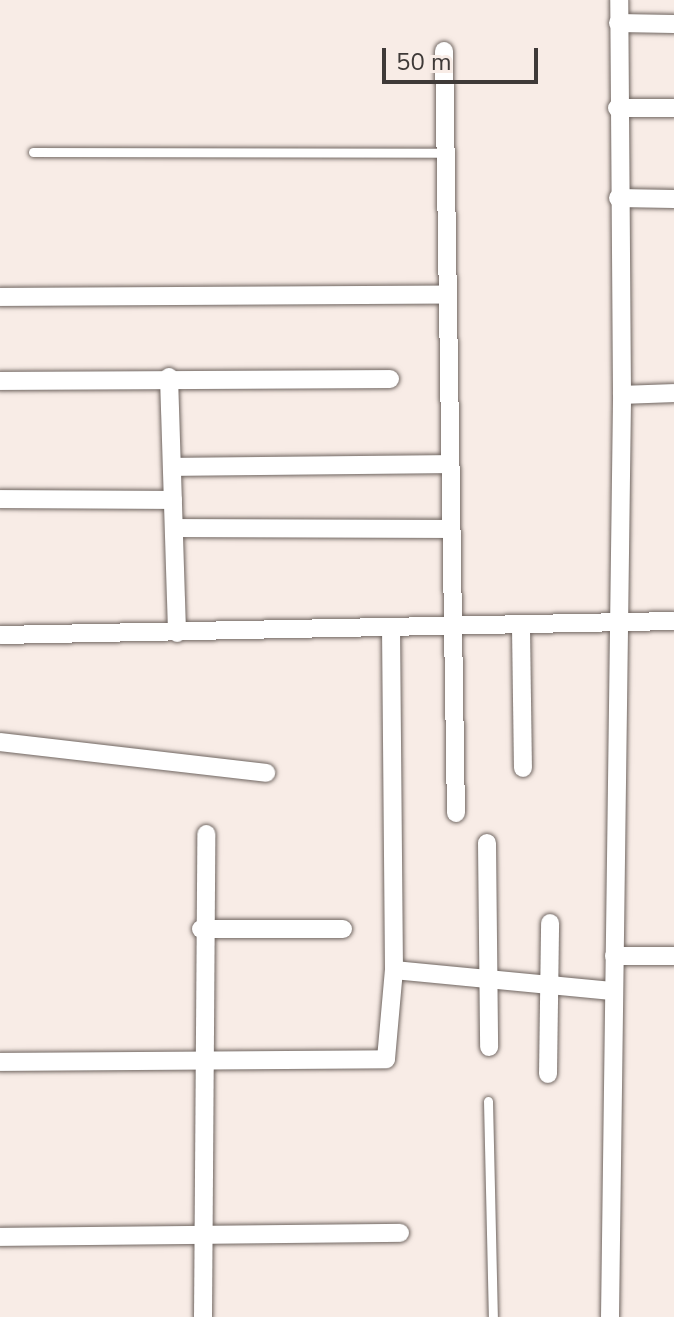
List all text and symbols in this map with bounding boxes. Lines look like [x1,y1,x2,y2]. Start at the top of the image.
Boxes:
scale bar [386,32,542,82]
text: 50 m [396,46,452,78]

